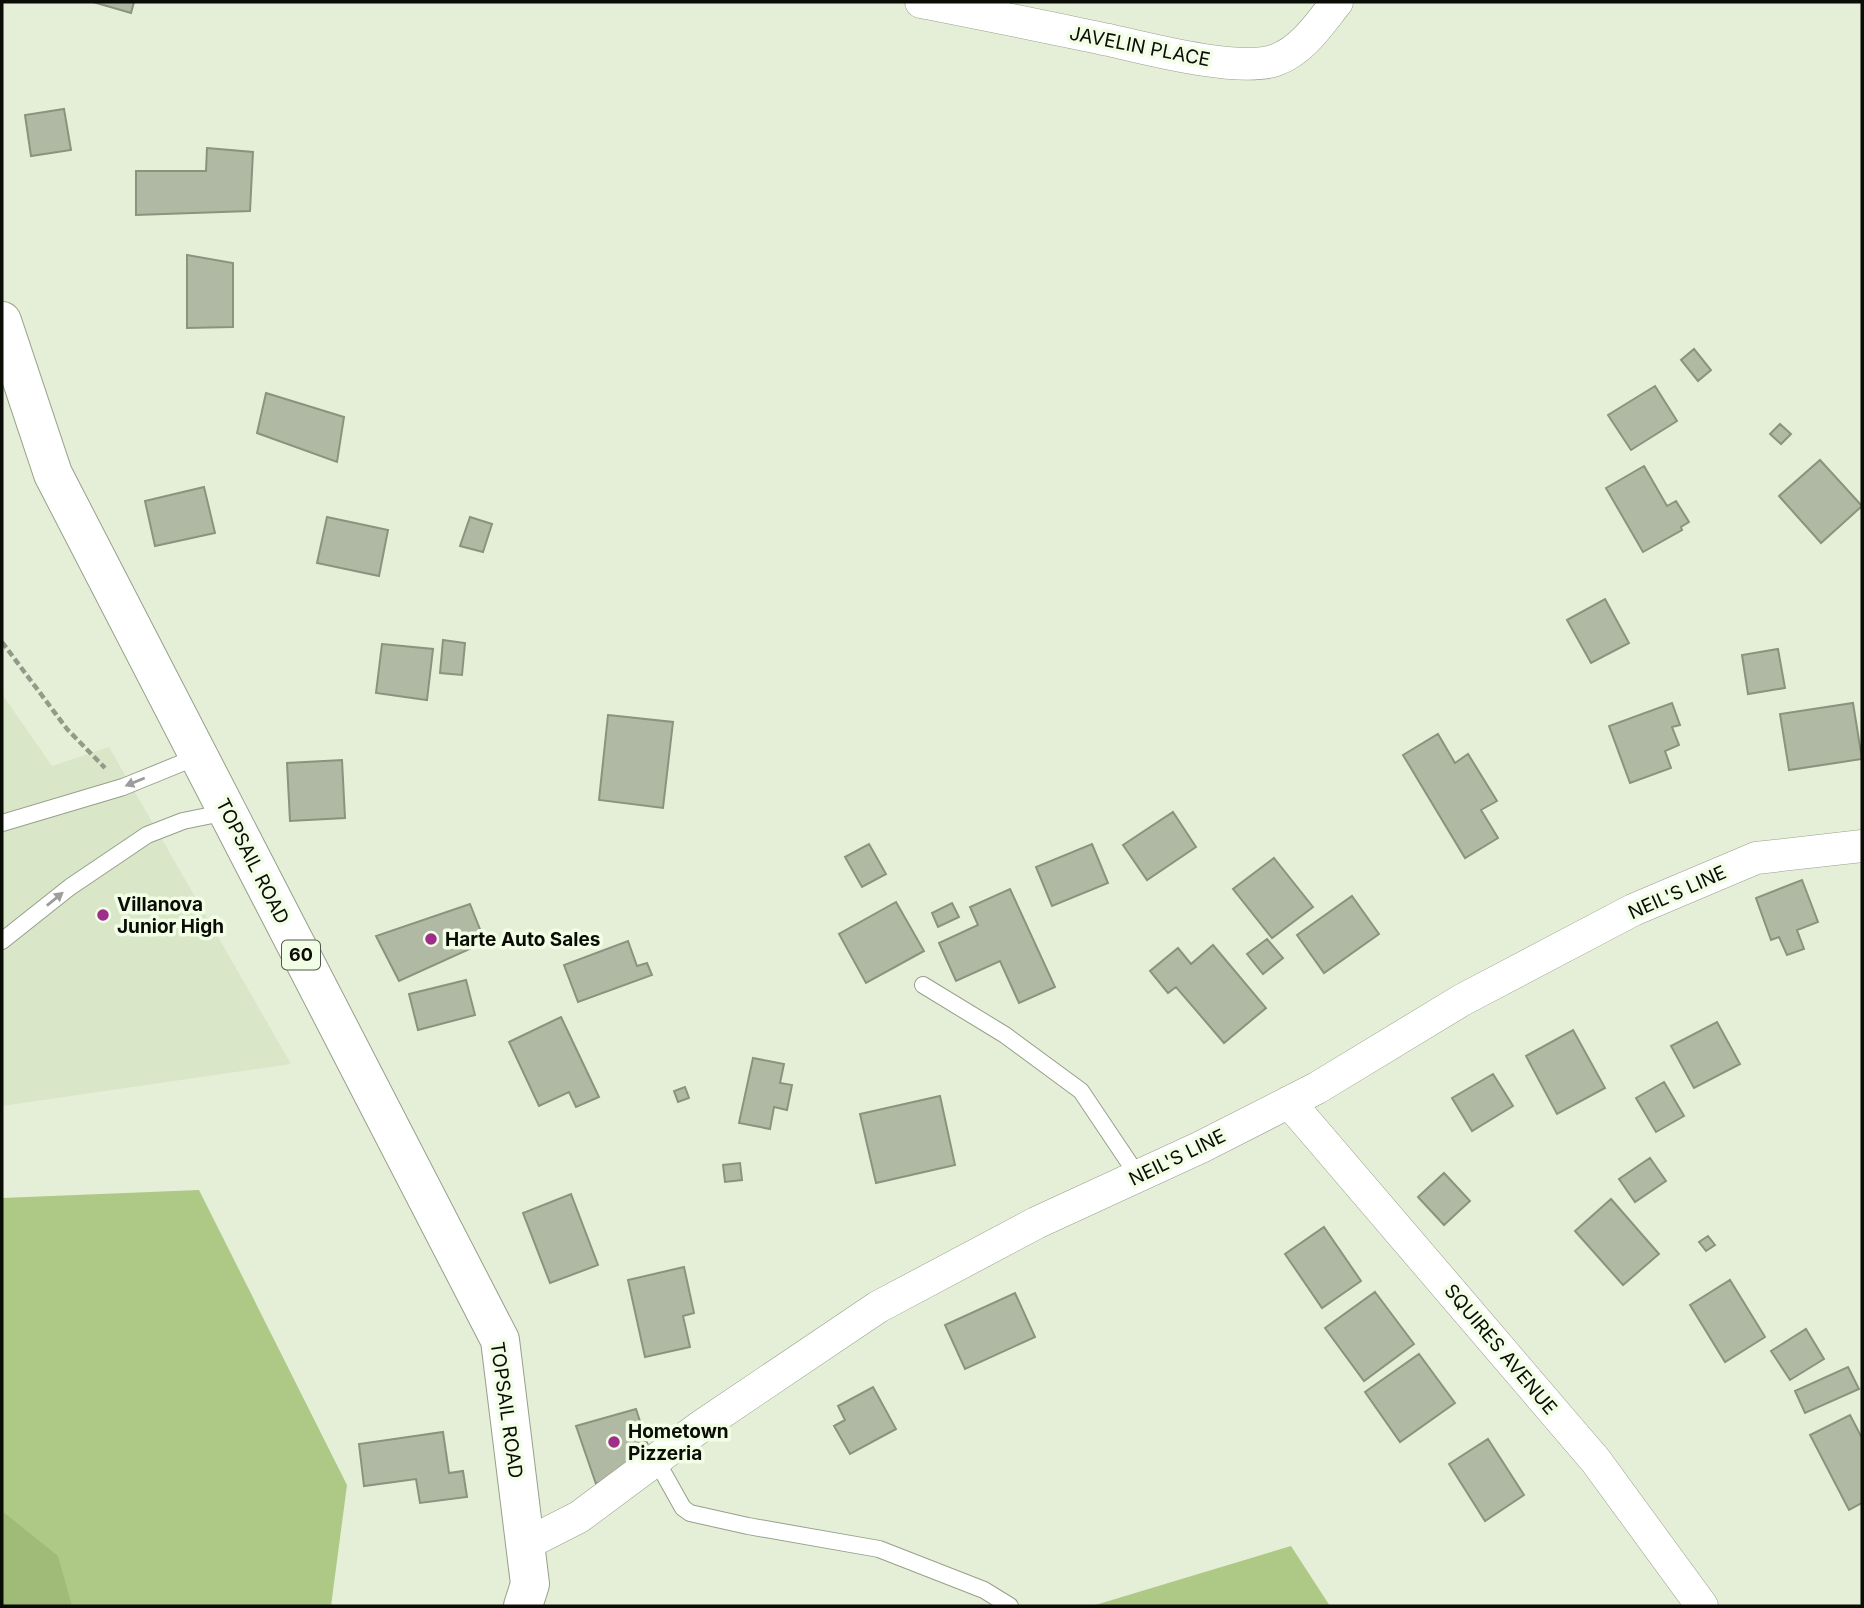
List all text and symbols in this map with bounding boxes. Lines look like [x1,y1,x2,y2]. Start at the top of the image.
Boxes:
street label: JAVELIN PLACE [1068,22,1212,71]
one-way arrow [125,776,146,787]
street label: TOPSAIL ROAD [211,795,294,928]
street label: NEIL'S LINE [1625,861,1730,924]
one-way arrow [47,892,64,907]
place label: Villanova Junior High [117,893,224,938]
marker: Villanova Junior High [95,907,111,923]
place label: Harte Auto Sales [445,928,600,951]
marker: Harte Auto Sales [423,931,439,947]
road number: 60 [282,940,320,970]
street label: NEIL'S LINE [1125,1124,1229,1191]
street label: SQUIRES AVENUE [1439,1279,1562,1419]
street label: TOPSAIL ROAD [486,1340,527,1480]
place label: Hometown Pizzeria [628,1420,729,1465]
marker: Hometown Pizzeria [606,1434,622,1450]

